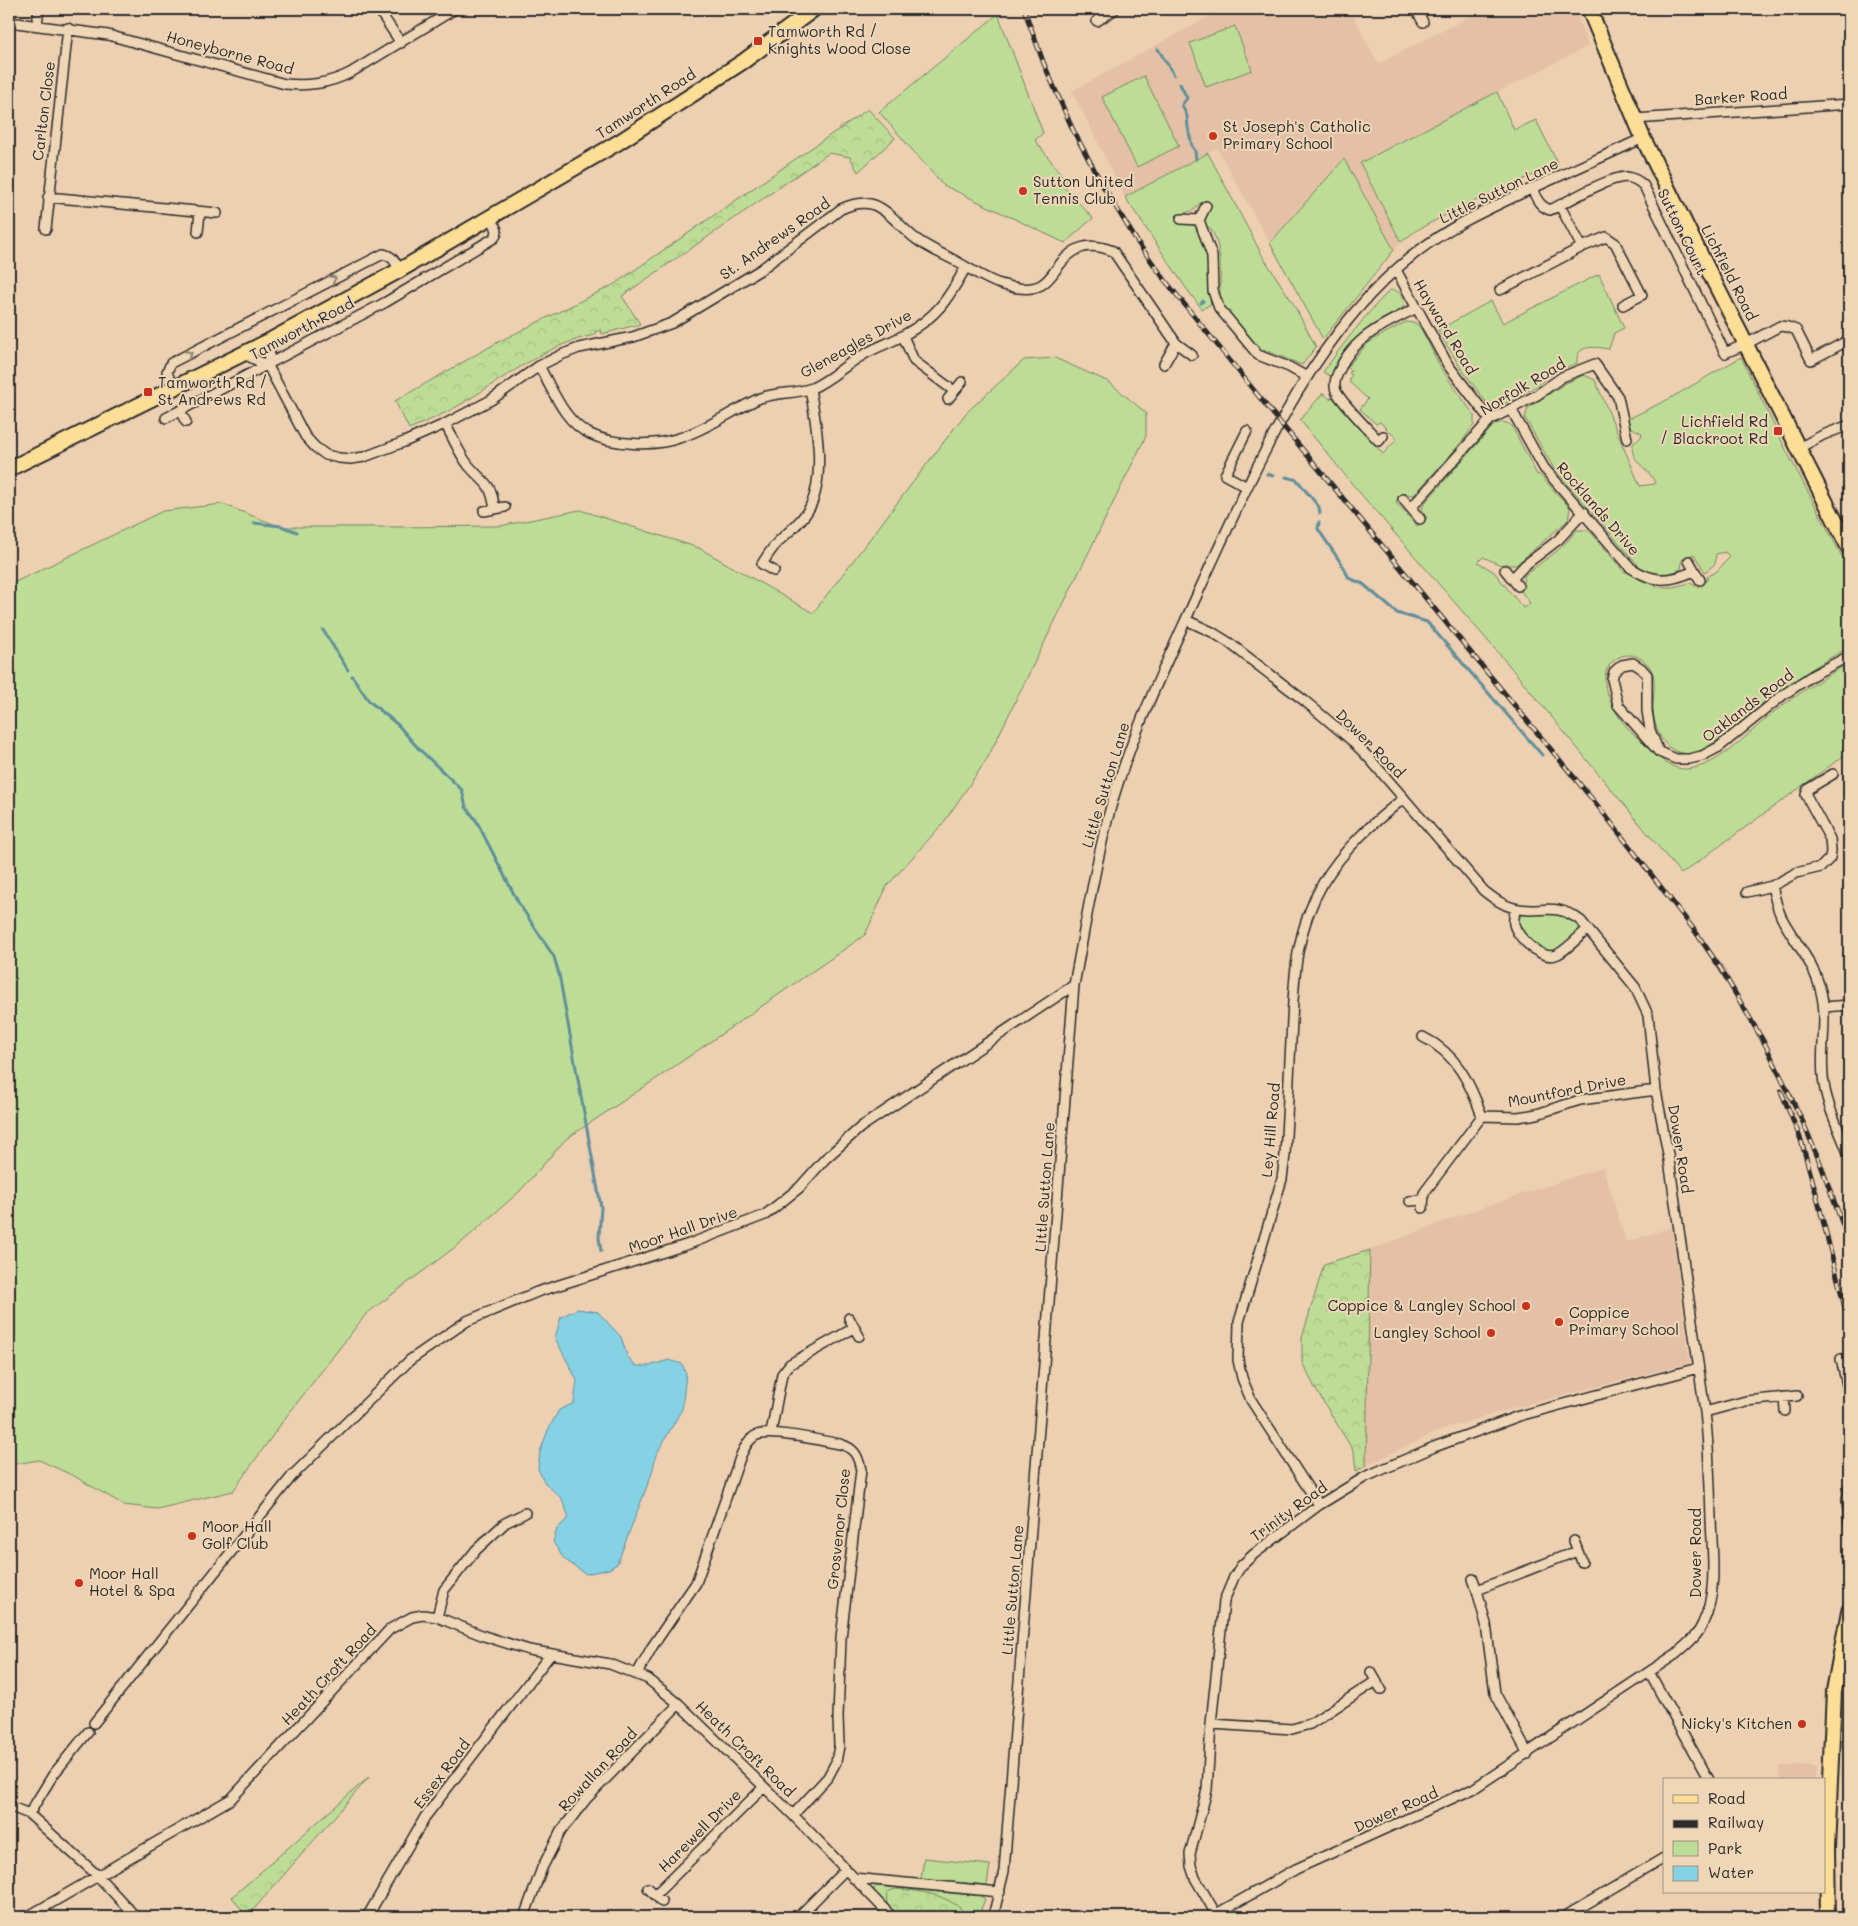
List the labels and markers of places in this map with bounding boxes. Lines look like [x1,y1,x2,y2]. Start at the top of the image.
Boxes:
place label: Tamworth Rd / Knights Wood Close [768,21,911,58]
marker: Tamworth Rd / Knights Wood Close [752,35,764,47]
place label: St Joseph's Catholic Primary School [1223,116,1371,153]
marker: St Joseph's Catholic Primary School [1207,130,1219,142]
place label: Sutton United Tennis Club [1033,171,1133,208]
marker: Sutton United Tennis Club [1017,185,1029,197]
place label: Tamworth Rd / St Andrews Rd [158,372,267,409]
marker: Tamworth Rd / St Andrews Rd [142,386,154,398]
place label: Lichfield Rd / Blackroot Rd [1660,411,1768,448]
marker: Lichfield Rd / Blackroot Rd [1772,425,1784,437]
place label: Coppice & Langley School [1328,1295,1516,1315]
marker: Coppice & Langley School [1520,1300,1532,1312]
place label: Coppice Primary School [1569,1302,1679,1339]
marker: Coppice Primary School [1553,1316,1565,1328]
place label: Langley School [1374,1322,1481,1342]
marker: Langley School [1485,1327,1497,1339]
place label: Moor Hall Golf Club [202,1516,272,1553]
marker: Moor Hall Golf Club [186,1530,198,1542]
place label: Moor Hall Hotel & Spa [89,1563,176,1600]
marker: Moor Hall Hotel & Spa [73,1577,85,1589]
place label: Nicky's Kitchen [1681,1713,1792,1733]
marker: Nicky's Kitchen [1796,1718,1808,1730]

